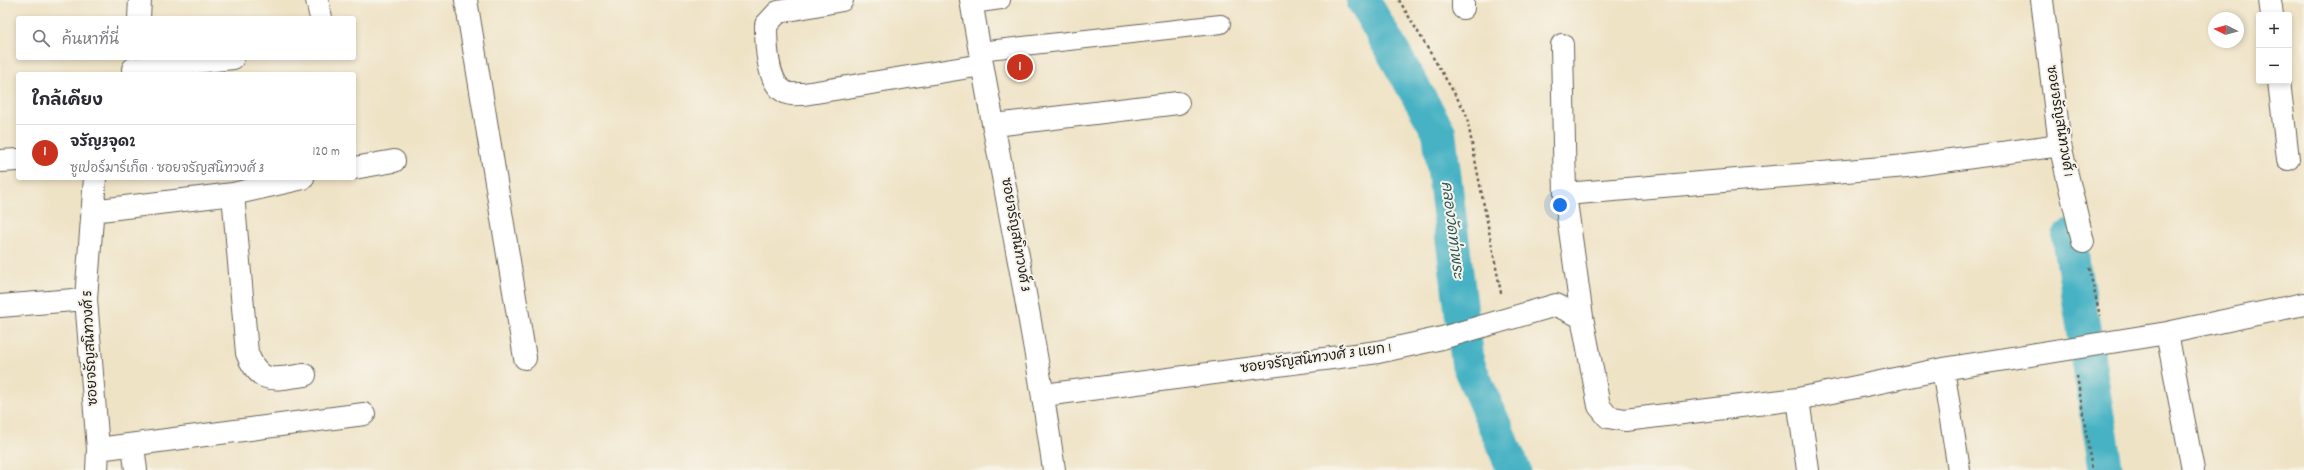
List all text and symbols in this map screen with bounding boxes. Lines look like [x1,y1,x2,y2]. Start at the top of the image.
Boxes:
north arrow [2208,12,2244,48]
map controls [2256,12,2292,84]
button: + [2256,12,2292,48]
search box [16,16,356,60]
icon: search [30,27,52,49]
text: ค้นหาที่นี่ [62,30,119,52]
button: − [2256,48,2292,84]
pin: 1 [1007,52,1033,82]
street label: ซอยจรัญสนิทวงศ์ 1 [2040,64,2079,178]
text: ใกล้เคียง [32,90,103,114]
text: จรัญ3จุด2 [70,132,136,154]
text: 1 [44,143,46,162]
text: 120 m [312,143,340,162]
text: ซูเปอร์มาร์เก็ต · ซอยจรัญสนิทวงศ์ 3 [70,160,264,179]
street label: ซอยจรัญสนิทวงศ์ 3 [995,176,1036,294]
water label: คลองวัดท่าพระ [1434,180,1469,282]
your location [1550,195,1570,215]
street label: ซอยจรัญสนิทวงศ์ 5 [77,290,104,406]
street label: ซอยจรัญสนิทวงศ์ 3 แยก 1 [1239,338,1393,379]

